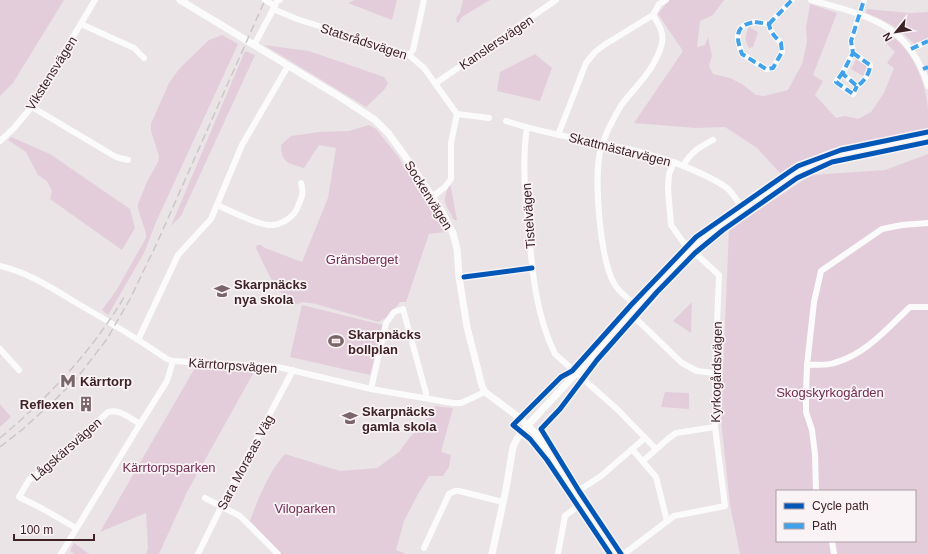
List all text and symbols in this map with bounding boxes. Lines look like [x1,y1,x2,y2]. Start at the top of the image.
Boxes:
street label: Kanslersvägen [456,12,536,73]
north arrow [876,12,916,52]
street label: Statsrådsvägen [319,20,409,63]
text: N [880,31,895,43]
street label: Vikstensvägen [23,34,80,113]
street label: Skattmästarvägen [567,130,673,169]
street label: Sockenvägen [401,158,456,233]
street label: Tistelvägen [519,183,538,249]
park label: Gränsberget [326,252,399,267]
place label: Skarpnäcks nya skola [234,277,307,307]
school or university icon: Skarpnäcks nya skola [213,282,231,300]
street label: Kyrkogårdsvägen [708,321,725,423]
place label: Skarpnäcks bollplan [348,327,421,357]
sports icon: Skarpnäcks bollplan [327,332,345,350]
street label: Kärrtorpsvägen [188,355,278,376]
metro station icon: Kärrtorp [59,372,77,390]
place label: Kärrtorp [80,374,132,389]
park label: Skogskyrkogården [776,385,884,400]
building icon: Reflexen [77,395,95,413]
place label: Reflexen [20,397,74,412]
place label: Skarpnäcks gamla skola [362,404,437,434]
school or university icon: Skarpnäcks gamla skola [341,409,359,427]
street label: Sara Moræas Väg [214,412,277,512]
street label: Lågskärsvägen [28,415,105,484]
park label: Kärrtorpsparken [122,460,216,475]
legend [776,490,916,542]
text: Cycle path [812,499,869,513]
park label: Viloparken [274,501,336,516]
scale bar [14,516,94,542]
text: Path [812,519,837,533]
text: 100 m [20,523,53,537]

